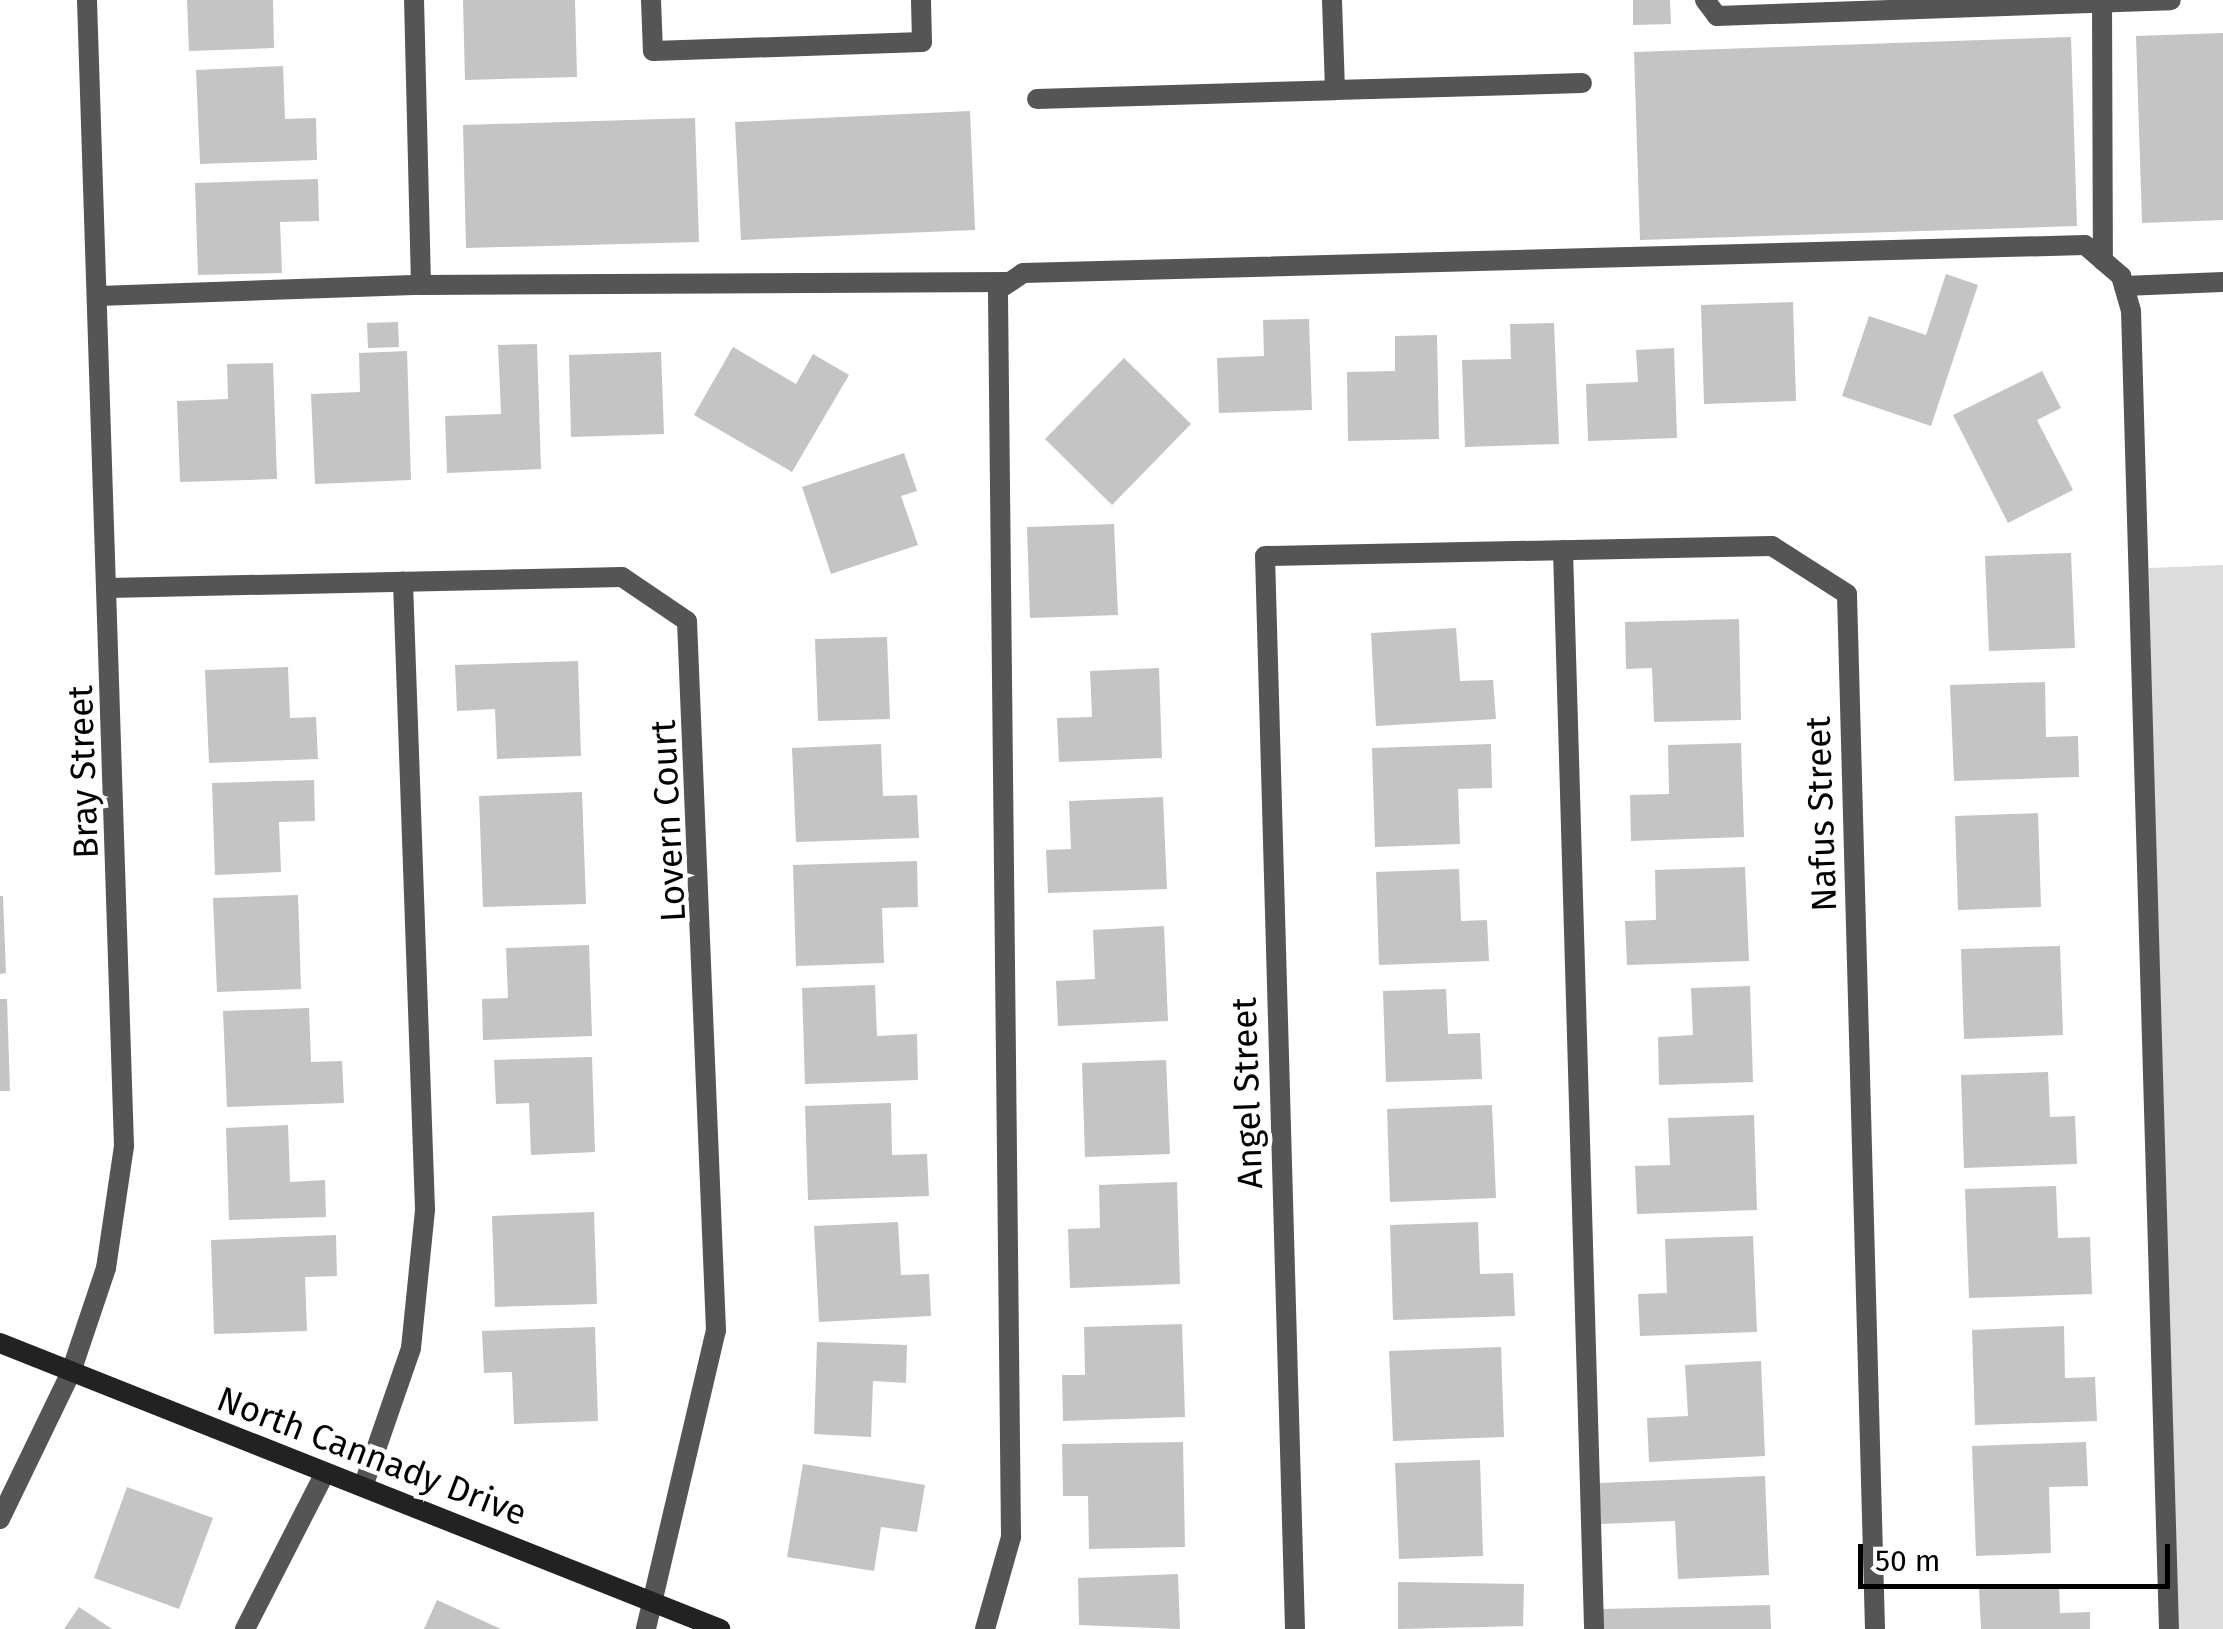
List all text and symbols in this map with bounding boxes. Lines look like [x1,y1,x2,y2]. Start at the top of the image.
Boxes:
street label: Bray Street [59,685,107,859]
street label: Nafus Street [1797,716,1845,912]
street label: Lovern Court [642,719,694,923]
street label: Angel Street [1223,996,1271,1190]
street label: North Cannady Drive [211,1378,533,1534]
scale bar [1863,1524,2176,1586]
text: 50 m [1875,1543,1940,1579]

